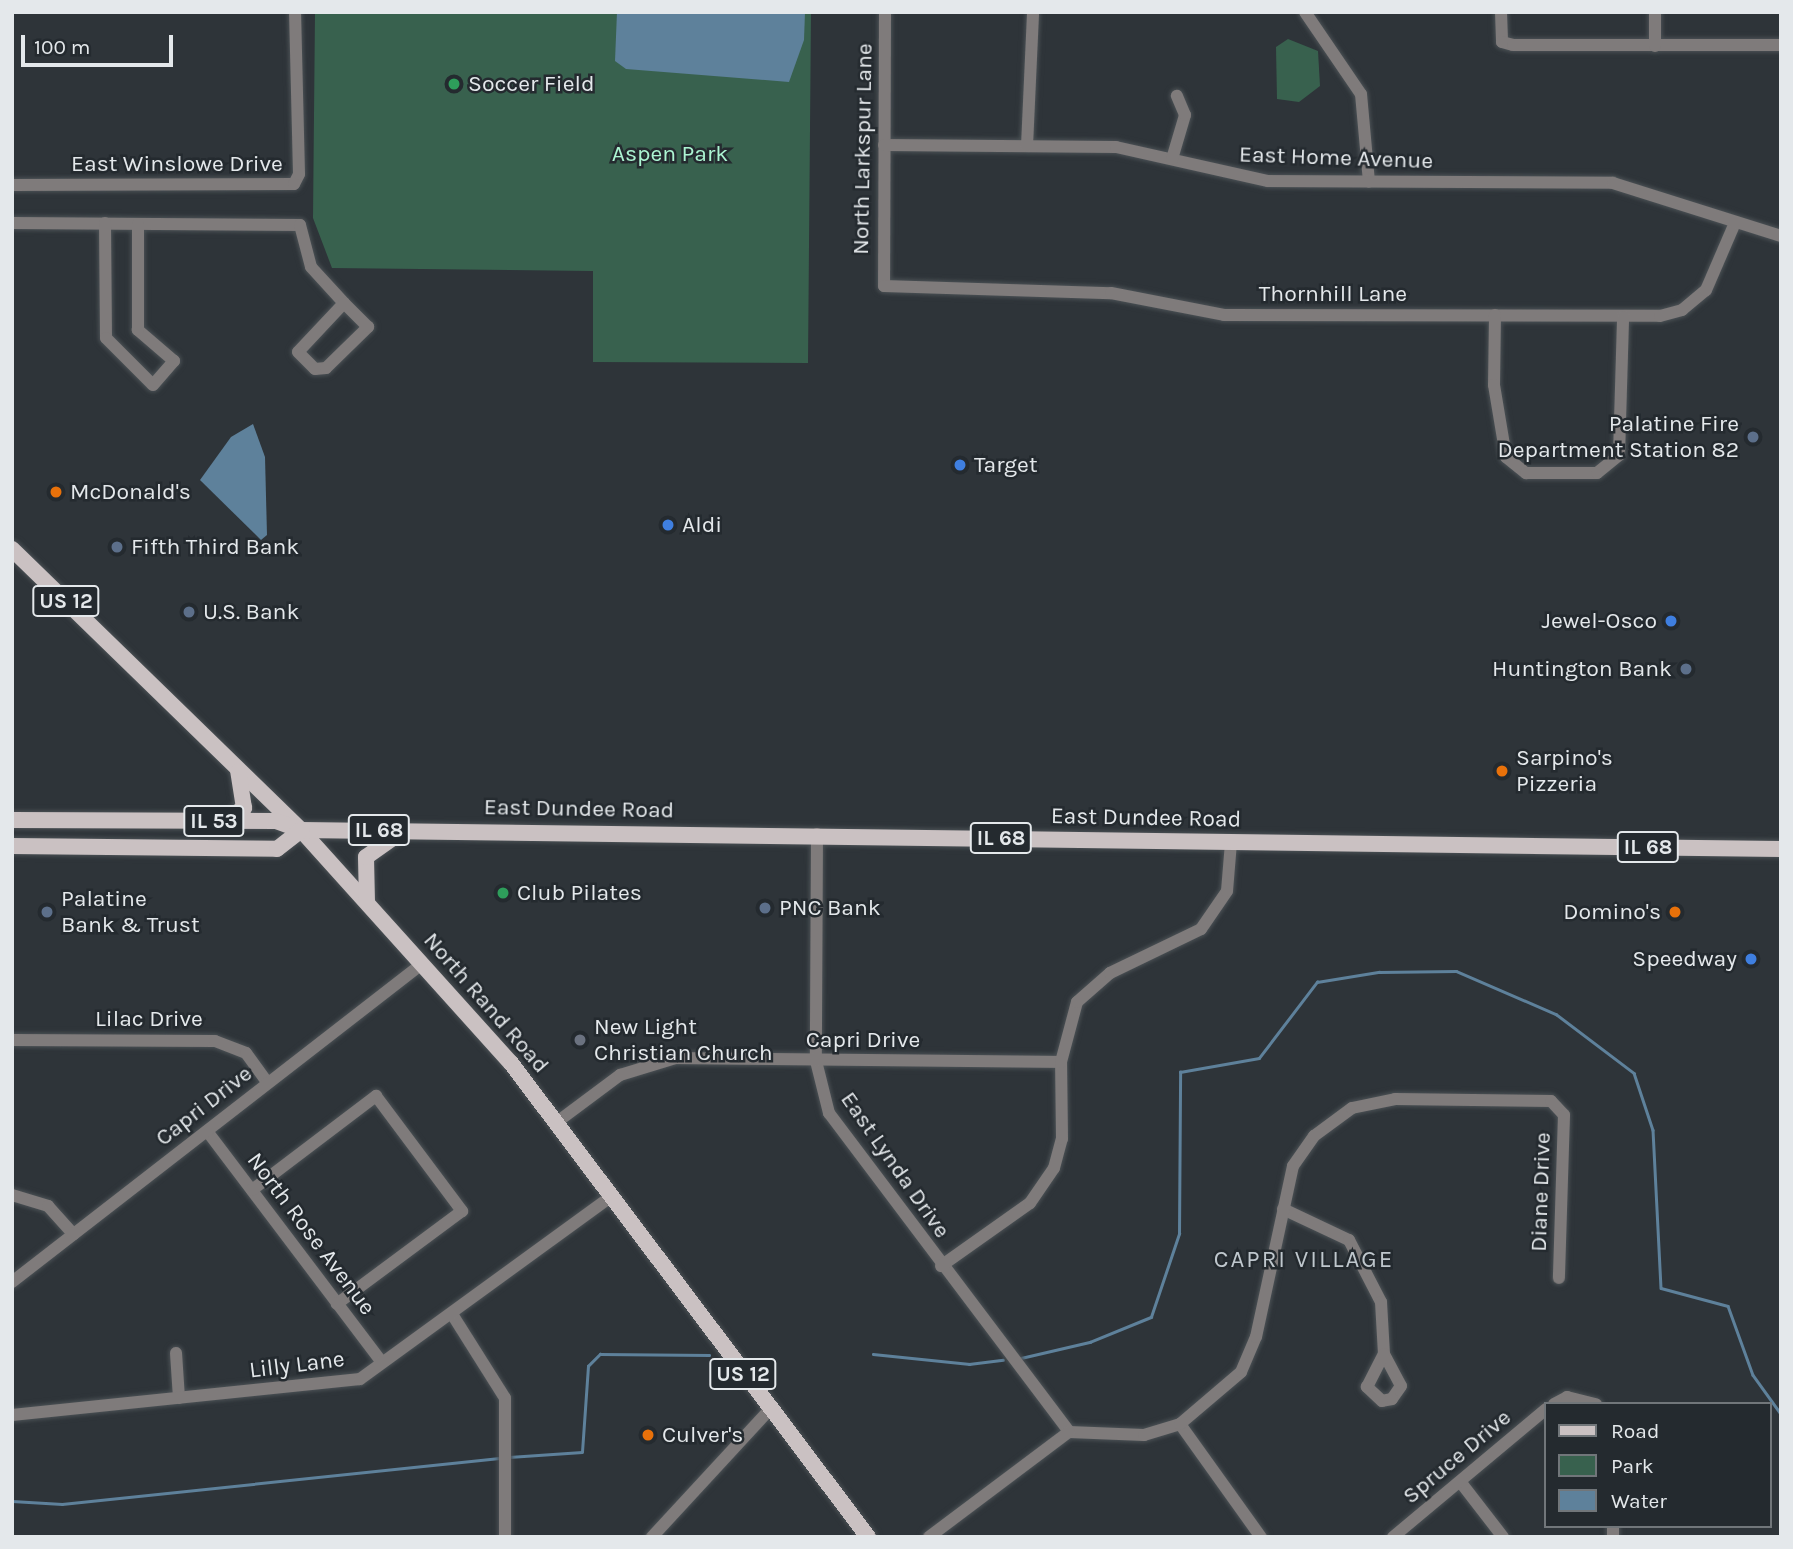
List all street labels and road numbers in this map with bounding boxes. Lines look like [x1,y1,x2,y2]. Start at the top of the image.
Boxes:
street label: North Larkspur Lane [847,43,879,255]
street label: East Home Avenue [1238,141,1434,175]
street label: East Winslowe Drive [71,150,283,178]
street label: Thornhill Lane [1259,280,1407,308]
road number: US 12 [31,584,101,618]
street label: East Dundee Road [484,794,674,824]
street label: East Dundee Road [1051,803,1241,833]
road number: IL 53 [182,804,246,838]
road number: IL 68 [348,812,410,848]
road number: IL 68 [970,820,1032,856]
road number: IL 68 [1616,830,1680,864]
street label: North Rand Road [417,927,555,1079]
street label: Lilac Drive [95,1005,203,1033]
street label: Capri Drive [806,1026,920,1054]
street label: Capri Drive [150,1060,258,1152]
street label: East Lynda Drive [834,1087,956,1243]
street label: Diane Drive [1525,1132,1557,1252]
street label: North Rose Avenue [241,1147,381,1321]
street label: Lilly Lane [248,1345,346,1385]
road number: US 12 [708,1356,778,1392]
street label: Spruce Drive [1397,1404,1517,1510]

